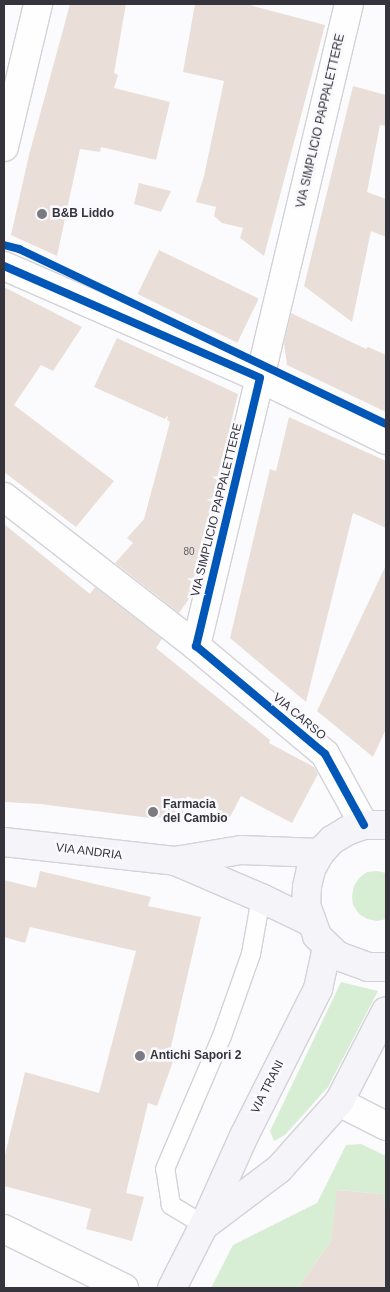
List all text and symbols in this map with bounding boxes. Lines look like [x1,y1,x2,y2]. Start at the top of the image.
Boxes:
street label: VIA SIMPLICIO PAPPALETTERE [294,32,348,210]
place label: B&B Liddo [52,207,114,221]
marker: B&B Liddo [36,208,48,220]
street label: VIA SIMPLICIO PAPPALETTERE [188,421,246,599]
house number: 80 [183,546,195,558]
street label: VIA CARSO [269,690,329,744]
place label: Farmacia del Cambio [163,798,228,826]
marker: Farmacia del Cambio [147,806,159,818]
street label: VIA ANDRIA [54,841,124,863]
place label: Antichi Sapori 2 [150,1049,241,1063]
marker: Antichi Sapori 2 [134,1050,146,1062]
street label: VIA TRANI [248,1058,288,1116]

